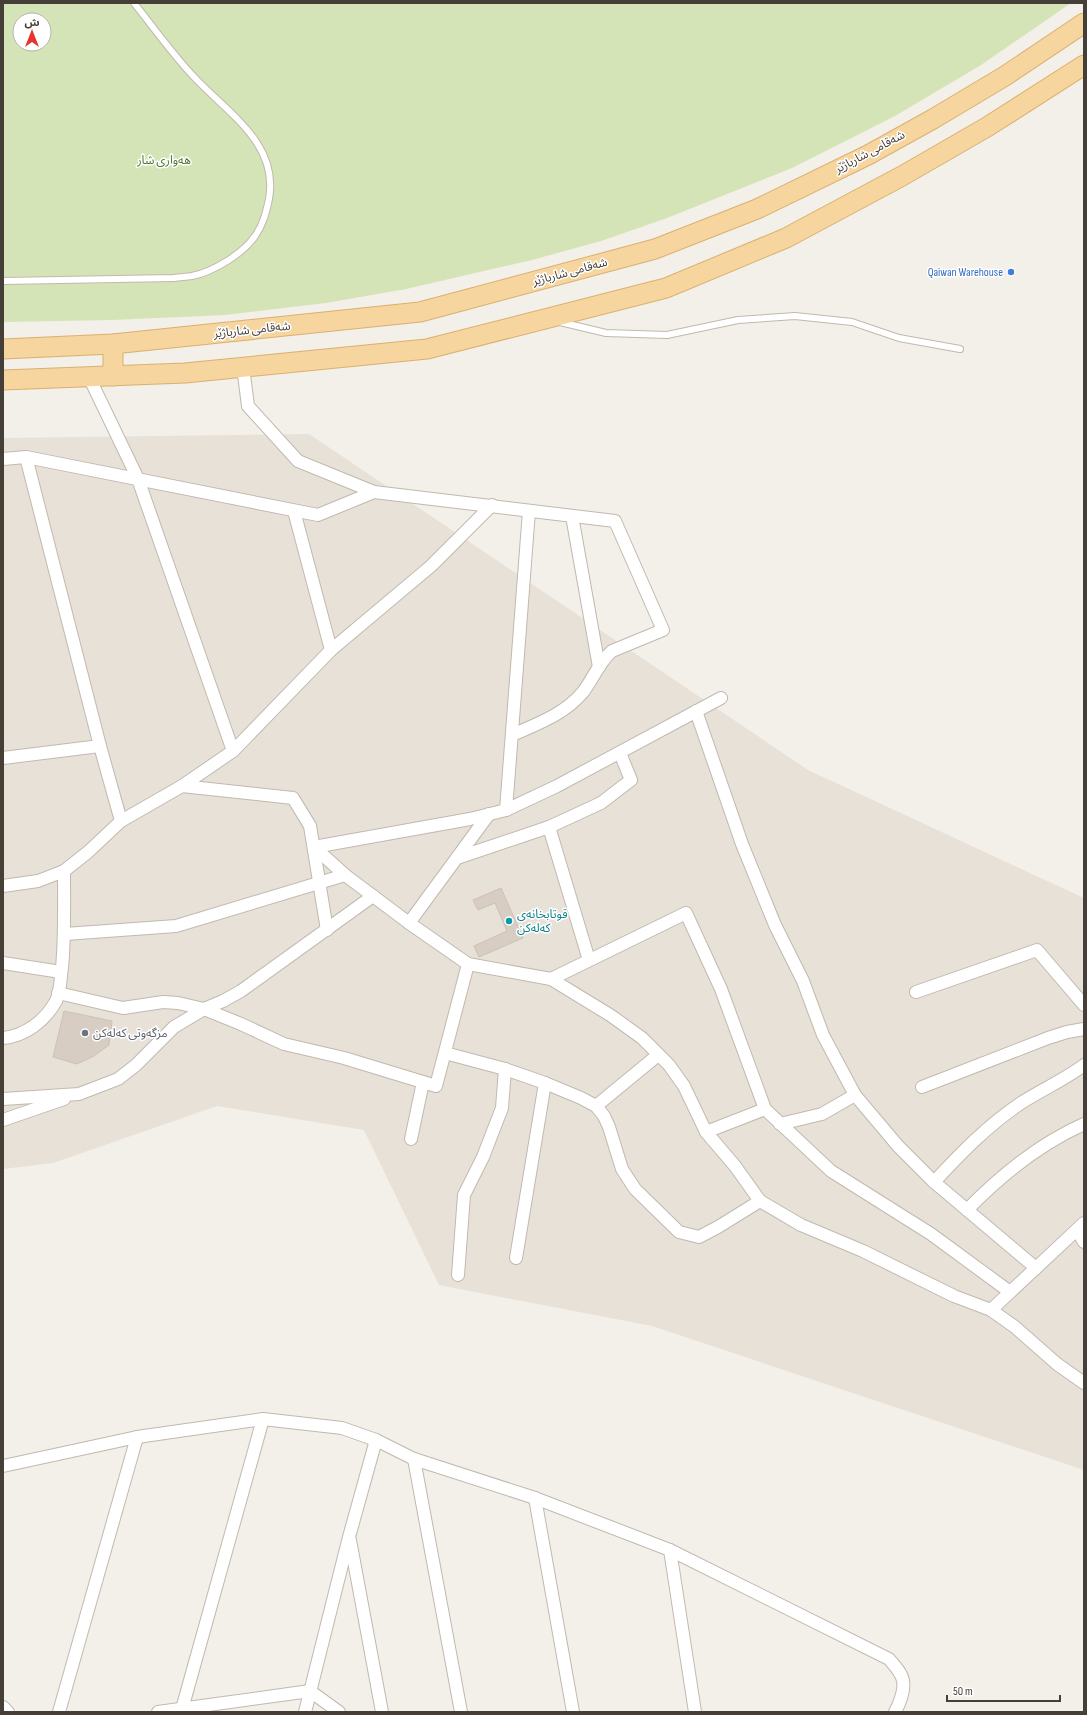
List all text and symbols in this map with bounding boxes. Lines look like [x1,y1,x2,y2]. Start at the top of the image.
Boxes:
north arrow [12,12,52,52]
text: ش [24,16,40,29]
street label: شەقامی شارباژێر [832,127,908,177]
park label: هەواری شار [136,153,191,168]
street label: شەقامی شارباژێر [530,255,609,289]
place label: Qaiwan Warehouse [928,265,1003,280]
marker: Qaiwan Warehouse [1006,267,1016,277]
street label: شەقامی شارباژێر [212,319,291,342]
place label: قوتابخانەی کەلەکن [517,907,568,936]
marker: قوتابخانەی کەلەکن [504,916,514,926]
place label: مزگەوتی کەلەکن [93,1026,167,1041]
marker: مزگەوتی کەلەکن [80,1028,90,1038]
scale bar [947,1677,1060,1703]
text: 50 m [953,1684,973,1699]

